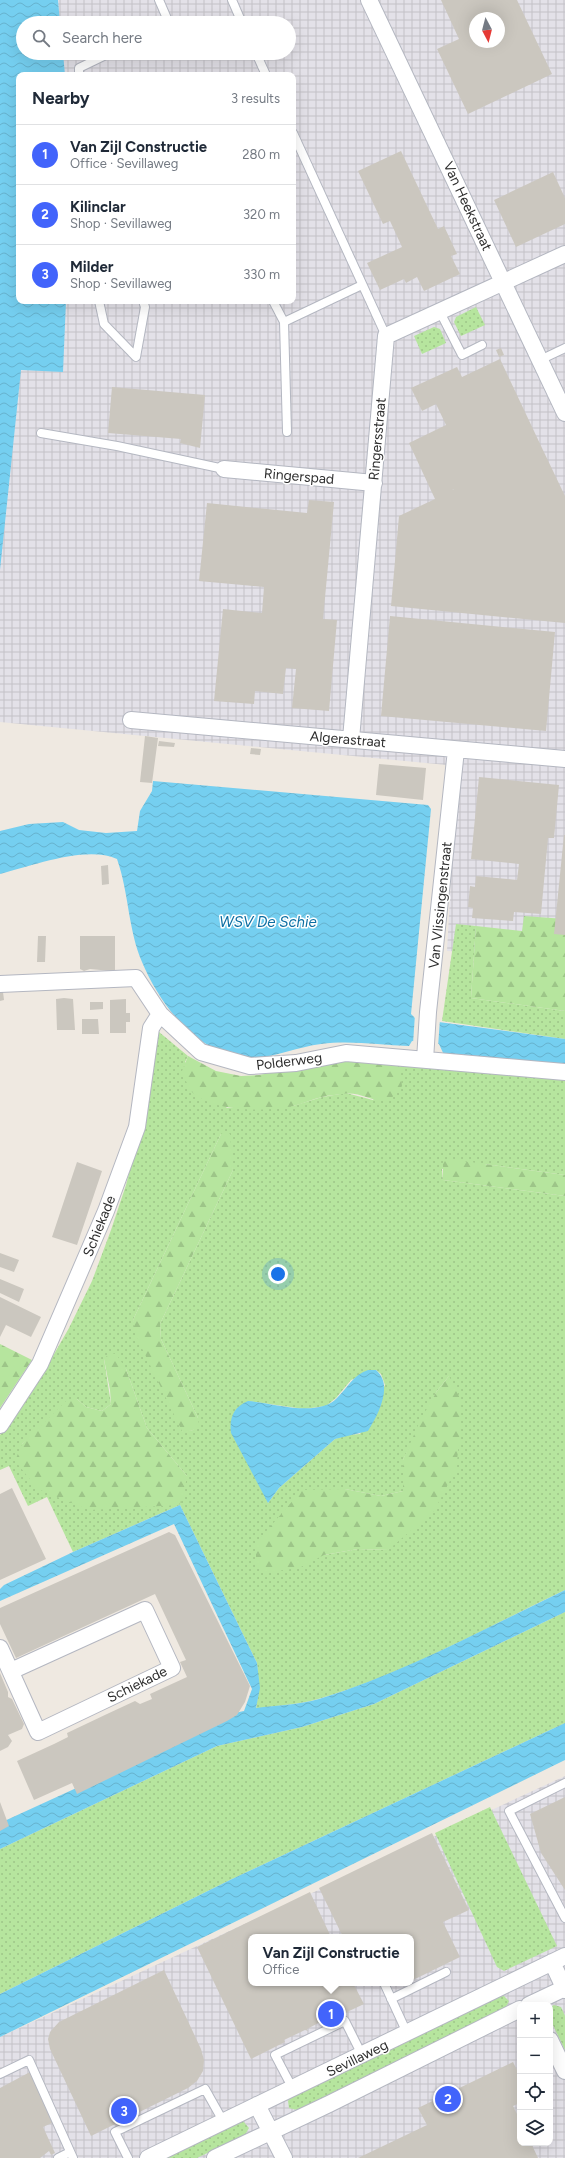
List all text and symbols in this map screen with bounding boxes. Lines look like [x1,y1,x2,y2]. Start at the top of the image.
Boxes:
north arrow [469,12,505,48]
search box [16,16,296,60]
icon: search [30,27,52,49]
text: Search here [62,29,142,47]
text: Nearby [32,88,90,108]
text: 3 results [231,91,280,106]
text: Van Zijl Constructie [70,138,207,156]
text: 1 [42,147,48,162]
text: 280 m [242,147,280,162]
text: Office · Sevillaweg [70,156,178,171]
street label: Van Heekstraat [440,159,496,253]
text: Kilinclar [70,198,126,216]
text: 2 [41,207,49,222]
text: 320 m [243,207,280,222]
text: Shop · Sevillaweg [70,216,172,231]
text: Milder [70,258,113,276]
text: 3 [41,267,49,282]
text: 330 m [243,267,280,282]
text: Shop · Sevillaweg [70,276,172,291]
street label: Ringersstraat [365,397,390,481]
street label: Ringerspad [263,465,335,488]
street label: Algerastraat [309,728,387,751]
street label: Van Vlissingenstraat [425,841,456,969]
water label: WSV De Schie [219,913,317,931]
street label: Polderweg [255,1049,323,1074]
street label: Schiekade [79,1193,120,1259]
your location [268,1264,288,1284]
street label: Schiekade [104,1663,170,1706]
popup [248,1934,414,1986]
text: Van Zijl Constructie [262,1944,400,1962]
text: Office [262,1962,299,1977]
pin: 1 [318,1999,344,2029]
map controls [517,2002,553,2146]
button: + [517,2002,553,2038]
street label: Sevillaweg [324,2036,391,2081]
button: − [517,2038,553,2074]
button: locate [517,2074,553,2110]
pin: 2 [435,2084,461,2114]
pin: 3 [111,2096,137,2126]
button: layers [517,2110,553,2146]

